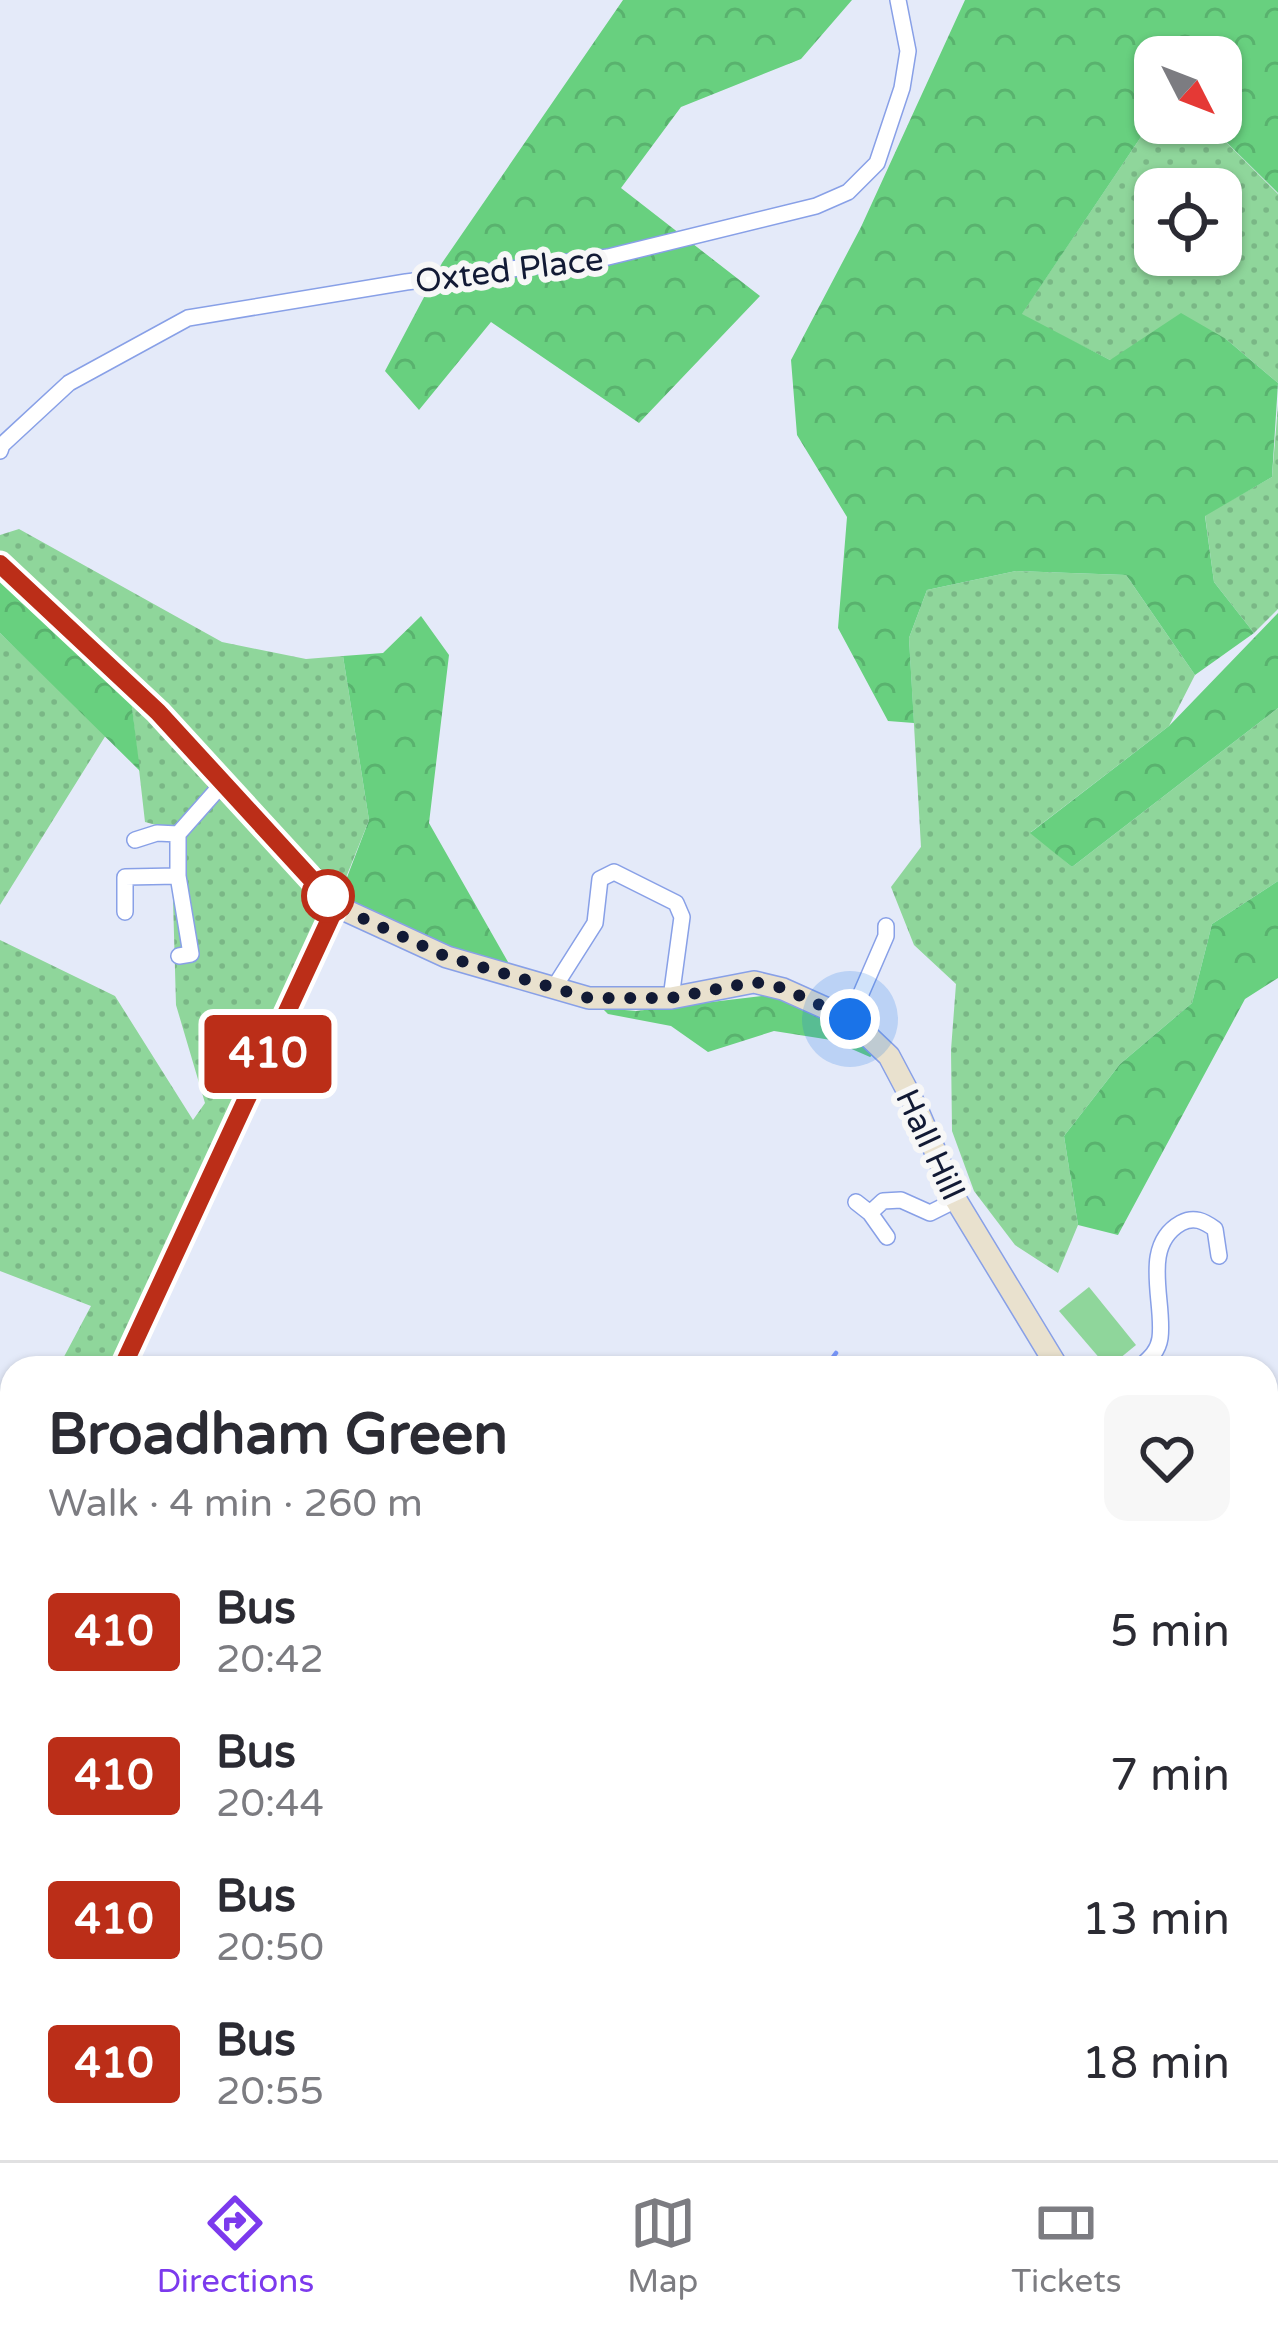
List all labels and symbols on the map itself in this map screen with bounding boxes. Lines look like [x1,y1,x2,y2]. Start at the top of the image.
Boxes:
north arrow [1134,36,1242,144]
street label: Oxted Place [413,240,606,301]
unlabelled marker [303,871,353,921]
your location [820,989,880,1049]
line badge: 410 [199,1015,337,1093]
street label: Hall Hill [887,1083,972,1206]

